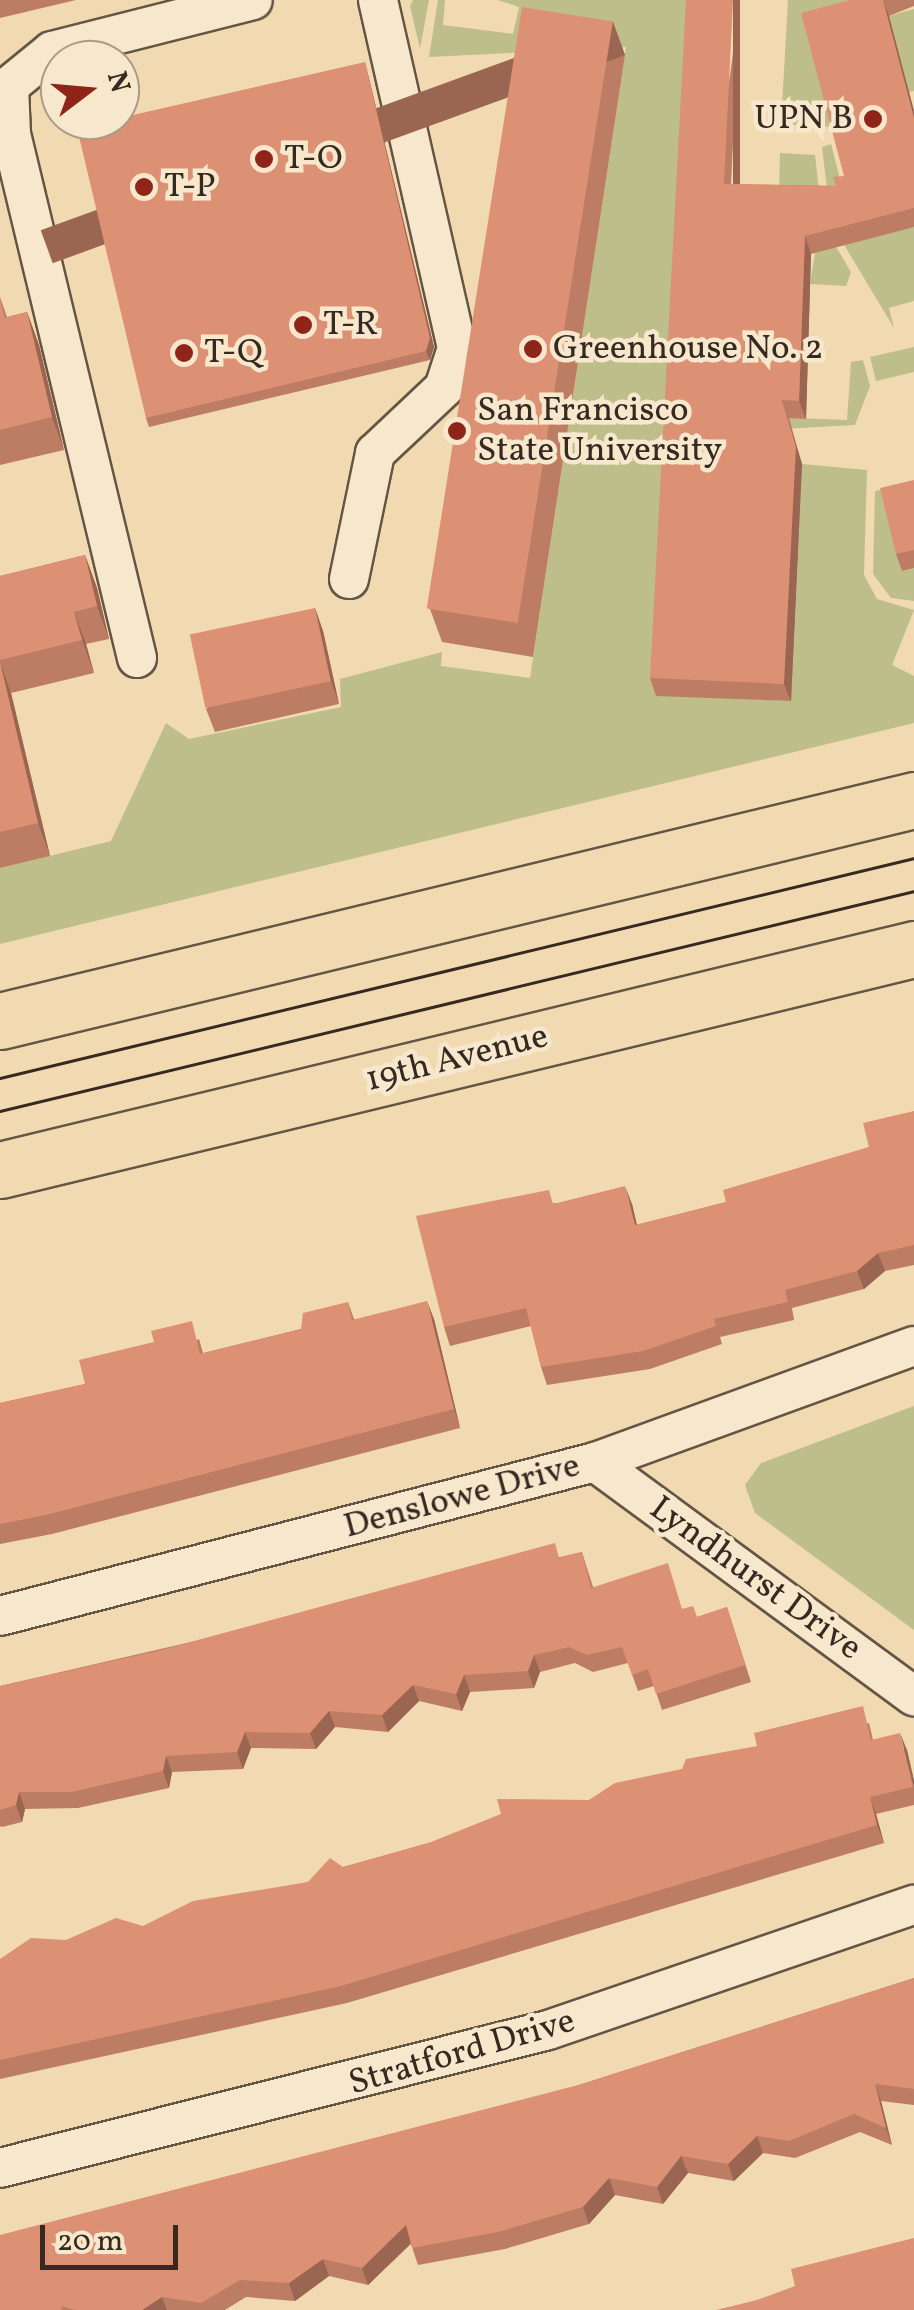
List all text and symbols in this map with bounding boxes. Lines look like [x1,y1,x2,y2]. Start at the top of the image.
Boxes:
north arrow [40,40,140,140]
text: N [96,67,139,97]
place label: UPN B [754,98,853,140]
marker: UPN B [862,108,884,130]
place label: T-O [284,138,343,180]
marker: T-O [253,148,275,170]
place label: T-P [164,166,216,208]
marker: T-P [133,176,155,198]
place label: T-R [323,304,378,346]
marker: T-R [292,314,314,336]
place label: Greenhouse No. 2 [553,328,823,370]
place label: T-Q [204,332,263,374]
marker: Greenhouse No. 2 [522,338,544,360]
marker: T-Q [173,342,195,364]
place label: San Francisco State University [477,390,722,472]
marker: San Francisco State University [446,420,468,442]
street label: 19th Avenue [362,1016,552,1102]
street label: Denslowe Drive [339,1445,585,1549]
street label: Lyndhurst Drive [641,1488,869,1670]
street label: Stratford Drive [344,2001,580,2105]
scale bar [45,2205,182,2267]
text: 20 m [57,2221,123,2263]

